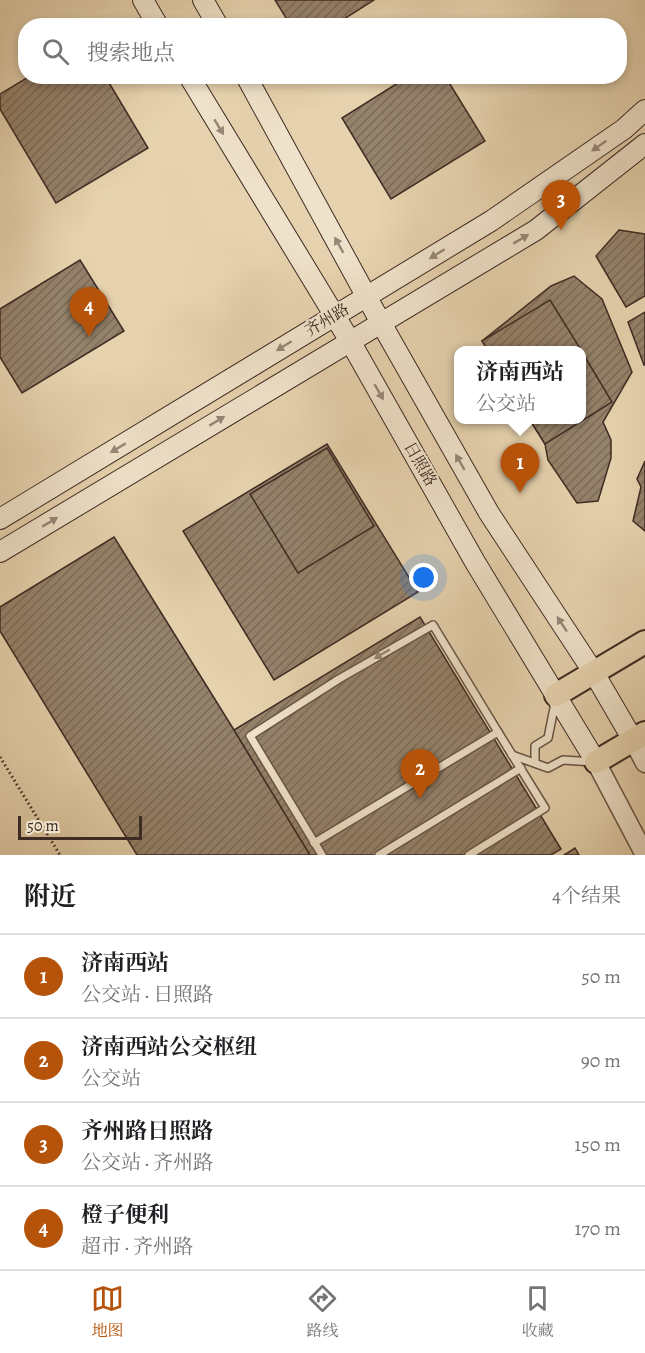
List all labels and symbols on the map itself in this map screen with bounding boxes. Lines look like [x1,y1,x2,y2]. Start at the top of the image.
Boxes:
one-way arrow [213,119,224,135]
one-way arrow [592,140,608,152]
pin: 3 [542,180,580,230]
one-way arrow [513,233,529,244]
one-way arrow [334,236,344,253]
one-way arrow [429,248,445,259]
pin: 4 [70,288,109,337]
street label: 齐州路 [301,298,353,342]
one-way arrow [276,341,292,352]
one-way arrow [373,383,383,400]
one-way arrow [209,416,225,427]
street label: 日照路 [398,438,442,490]
one-way arrow [109,443,126,453]
pin: 1 [500,444,540,493]
one-way arrow [455,453,465,470]
one-way arrow [42,516,58,527]
your location [409,563,438,592]
one-way arrow [556,617,568,633]
one-way arrow [373,649,390,659]
pin: 2 [400,750,440,799]
scale bar [18,813,142,840]

